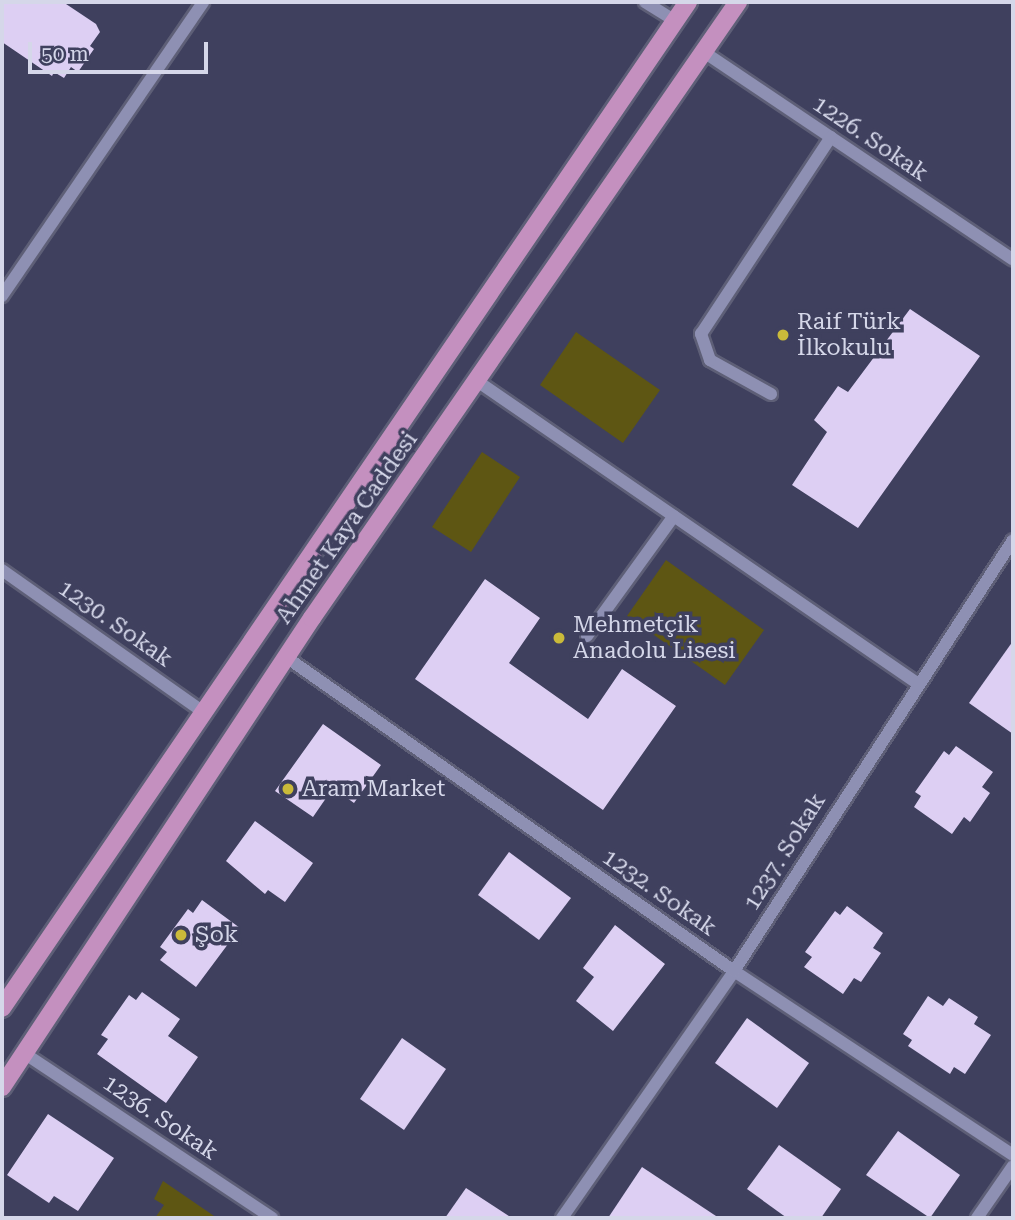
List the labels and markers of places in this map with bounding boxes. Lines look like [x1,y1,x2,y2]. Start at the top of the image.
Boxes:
place label: Raif Türk İlkokulu [797,308,901,362]
marker: Raif Türk İlkokulu [775,327,791,343]
place label: Mehmetçik Anadolu Lisesi [573,611,736,665]
marker: Mehmetçik Anadolu Lisesi [551,630,567,646]
place label: Aram Market [302,775,445,803]
marker: Aram Market [280,781,296,797]
place label: Şok [195,921,238,949]
marker: Şok [173,927,189,943]

